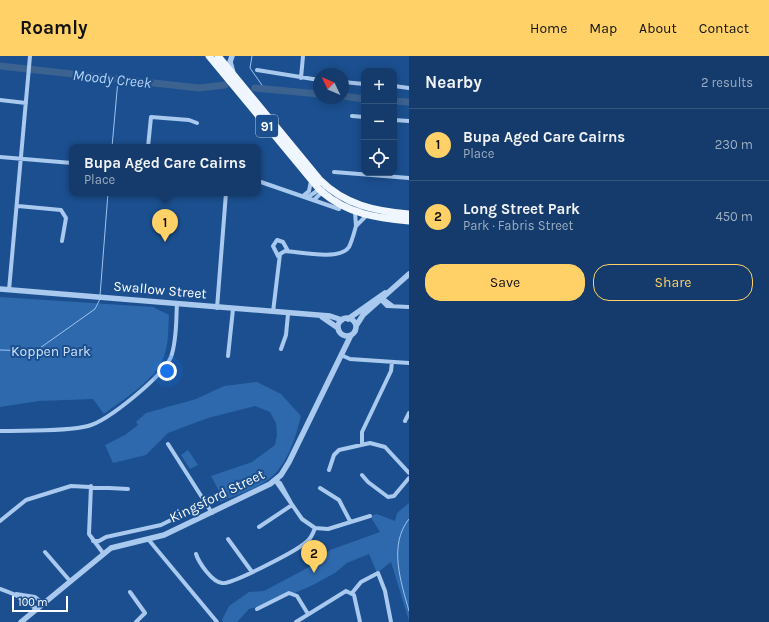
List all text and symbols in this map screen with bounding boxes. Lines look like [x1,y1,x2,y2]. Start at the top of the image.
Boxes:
text: Roamly [20,17,87,39]
text: Home [530,20,567,37]
text: Map [589,20,617,37]
text: About [639,20,677,37]
text: Contact [699,20,749,37]
water label: Moody Creek [72,66,153,92]
north arrow [313,68,349,104]
map controls [361,68,397,176]
button: + [361,68,397,104]
text: Nearby [425,72,482,92]
text: 2 results [701,75,753,90]
button: − [361,104,397,140]
road number: 91 [256,115,278,137]
text: Bupa Aged Care Cairns [463,128,625,146]
text: 1 [436,137,440,152]
text: 230 m [715,137,753,152]
button: locate [361,140,397,176]
popup [69,144,261,196]
text: Place [463,146,494,161]
text: Bupa Aged Care Cairns [84,154,246,172]
text: Place [84,172,115,187]
text: Long Street Park [463,200,580,218]
pin: 1 [152,209,178,242]
text: 2 [434,209,442,224]
text: 450 m [715,209,753,224]
text: Park · Fabris Street [463,218,573,233]
button: Save [425,264,585,301]
button: Share [593,264,753,301]
street label: Swallow Street [113,277,207,303]
park label: Koppen Park [11,343,91,360]
your location [157,361,177,381]
street label: Kingsford Street [167,466,267,526]
pin: 2 [301,540,327,573]
scale bar [12,594,68,613]
text: 100 m [18,596,48,609]

